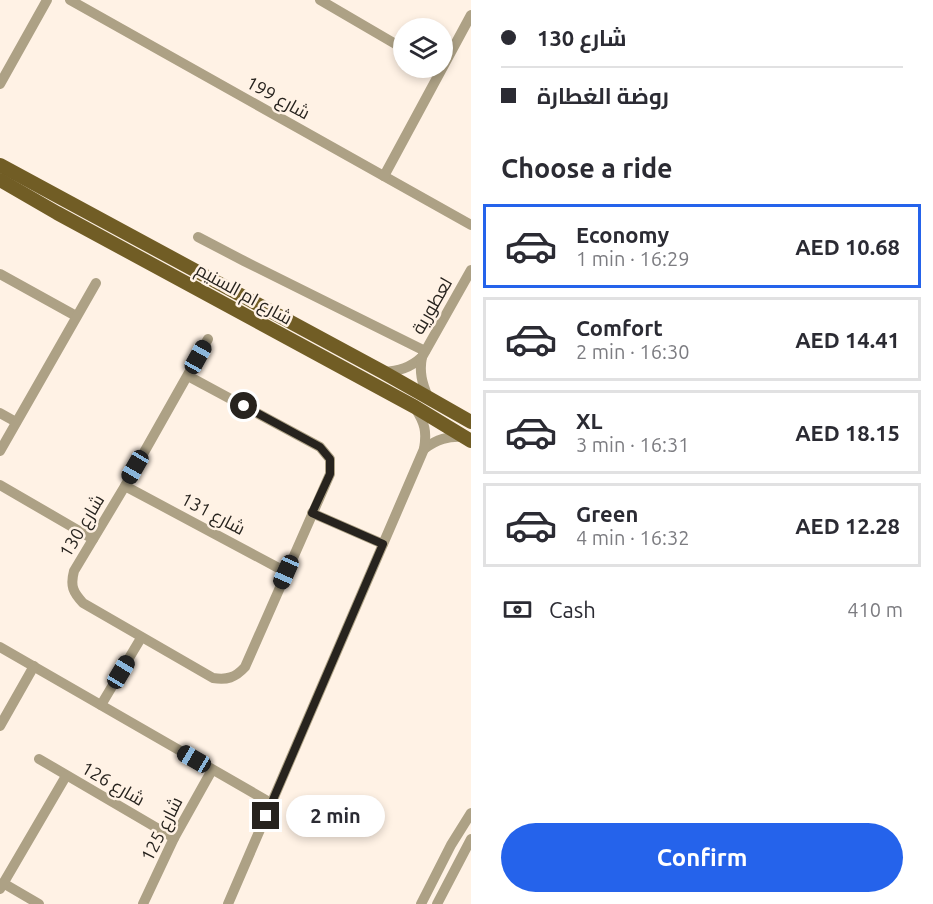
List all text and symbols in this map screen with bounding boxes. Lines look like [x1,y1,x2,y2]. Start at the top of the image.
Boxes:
map controls [393,18,453,78]
button: layers [393,18,453,78]
text: شارع 130 [537,25,627,50]
street label: شارع 199 [242,72,314,125]
text: روضة الغطارة [537,83,669,108]
text: Choose a ride [501,153,673,183]
icon: car [504,219,558,273]
text: Economy [576,222,669,247]
text: AED 10.68 [795,234,900,259]
text: 1 min · 16:29 [576,247,690,270]
street label: شارع ام السنيم [191,258,296,330]
street label: لعطورية [407,274,457,338]
icon: car [504,312,558,366]
text: Comfort [576,315,663,340]
text: AED 14.41 [795,327,900,352]
car [181,337,215,377]
text: 2 min · 16:30 [576,340,690,363]
route start [230,392,257,419]
icon: car [504,405,558,459]
text: XL [576,408,603,433]
text: AED 18.15 [795,420,900,445]
text: 3 min · 16:31 [576,433,690,456]
car [118,447,152,487]
street label: شارع 131 [177,488,249,541]
street label: شارع 130 [55,491,110,562]
icon: car [504,498,558,552]
text: Green [576,501,638,526]
text: AED 12.28 [795,513,900,538]
text: 4 min · 16:32 [576,526,690,549]
car [270,552,302,592]
icon: cash [501,593,534,626]
text: Cash [549,597,596,622]
text: 410 m [847,598,903,621]
car [104,652,138,692]
car [174,742,214,776]
street label: شارع 126 [77,757,149,812]
street label: شارع 125 [136,793,188,865]
callout: 2 min [287,795,386,837]
route end [252,802,279,829]
text: 2 min [310,804,361,827]
button: Confirm [501,823,903,892]

